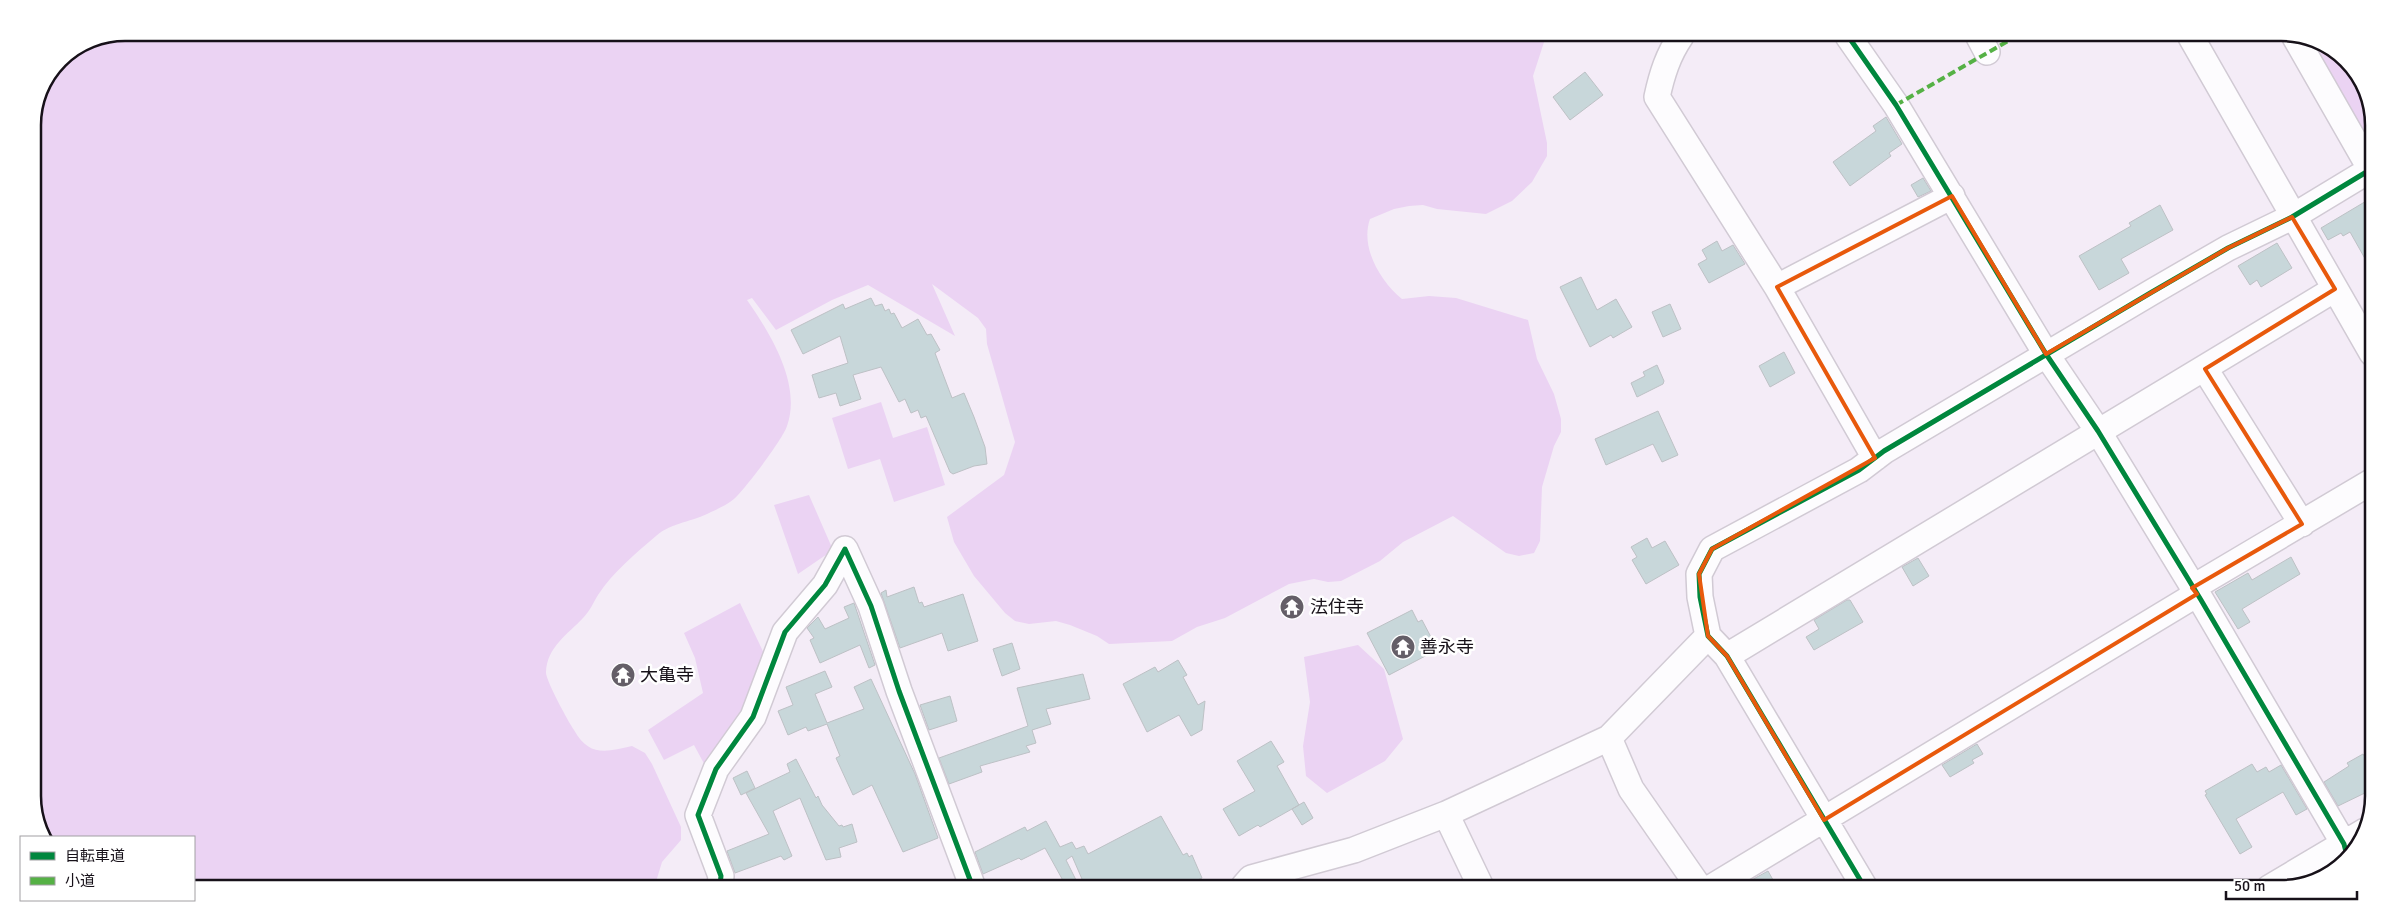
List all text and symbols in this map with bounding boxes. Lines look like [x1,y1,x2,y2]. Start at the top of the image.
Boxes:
temple icon: 法住寺 [1279,594,1305,620]
place label: 法住寺 [1310,596,1364,618]
temple icon: 善永寺 [1390,634,1416,660]
place label: 善永寺 [1420,636,1474,658]
temple icon: 大亀寺 [610,662,636,688]
place label: 大亀寺 [640,664,694,686]
legend [20,836,195,901]
text: 自転車道 [65,847,125,865]
scale bar [2226,868,2357,900]
text: 小道 [65,872,95,890]
text: 50 m [2234,877,2265,895]

